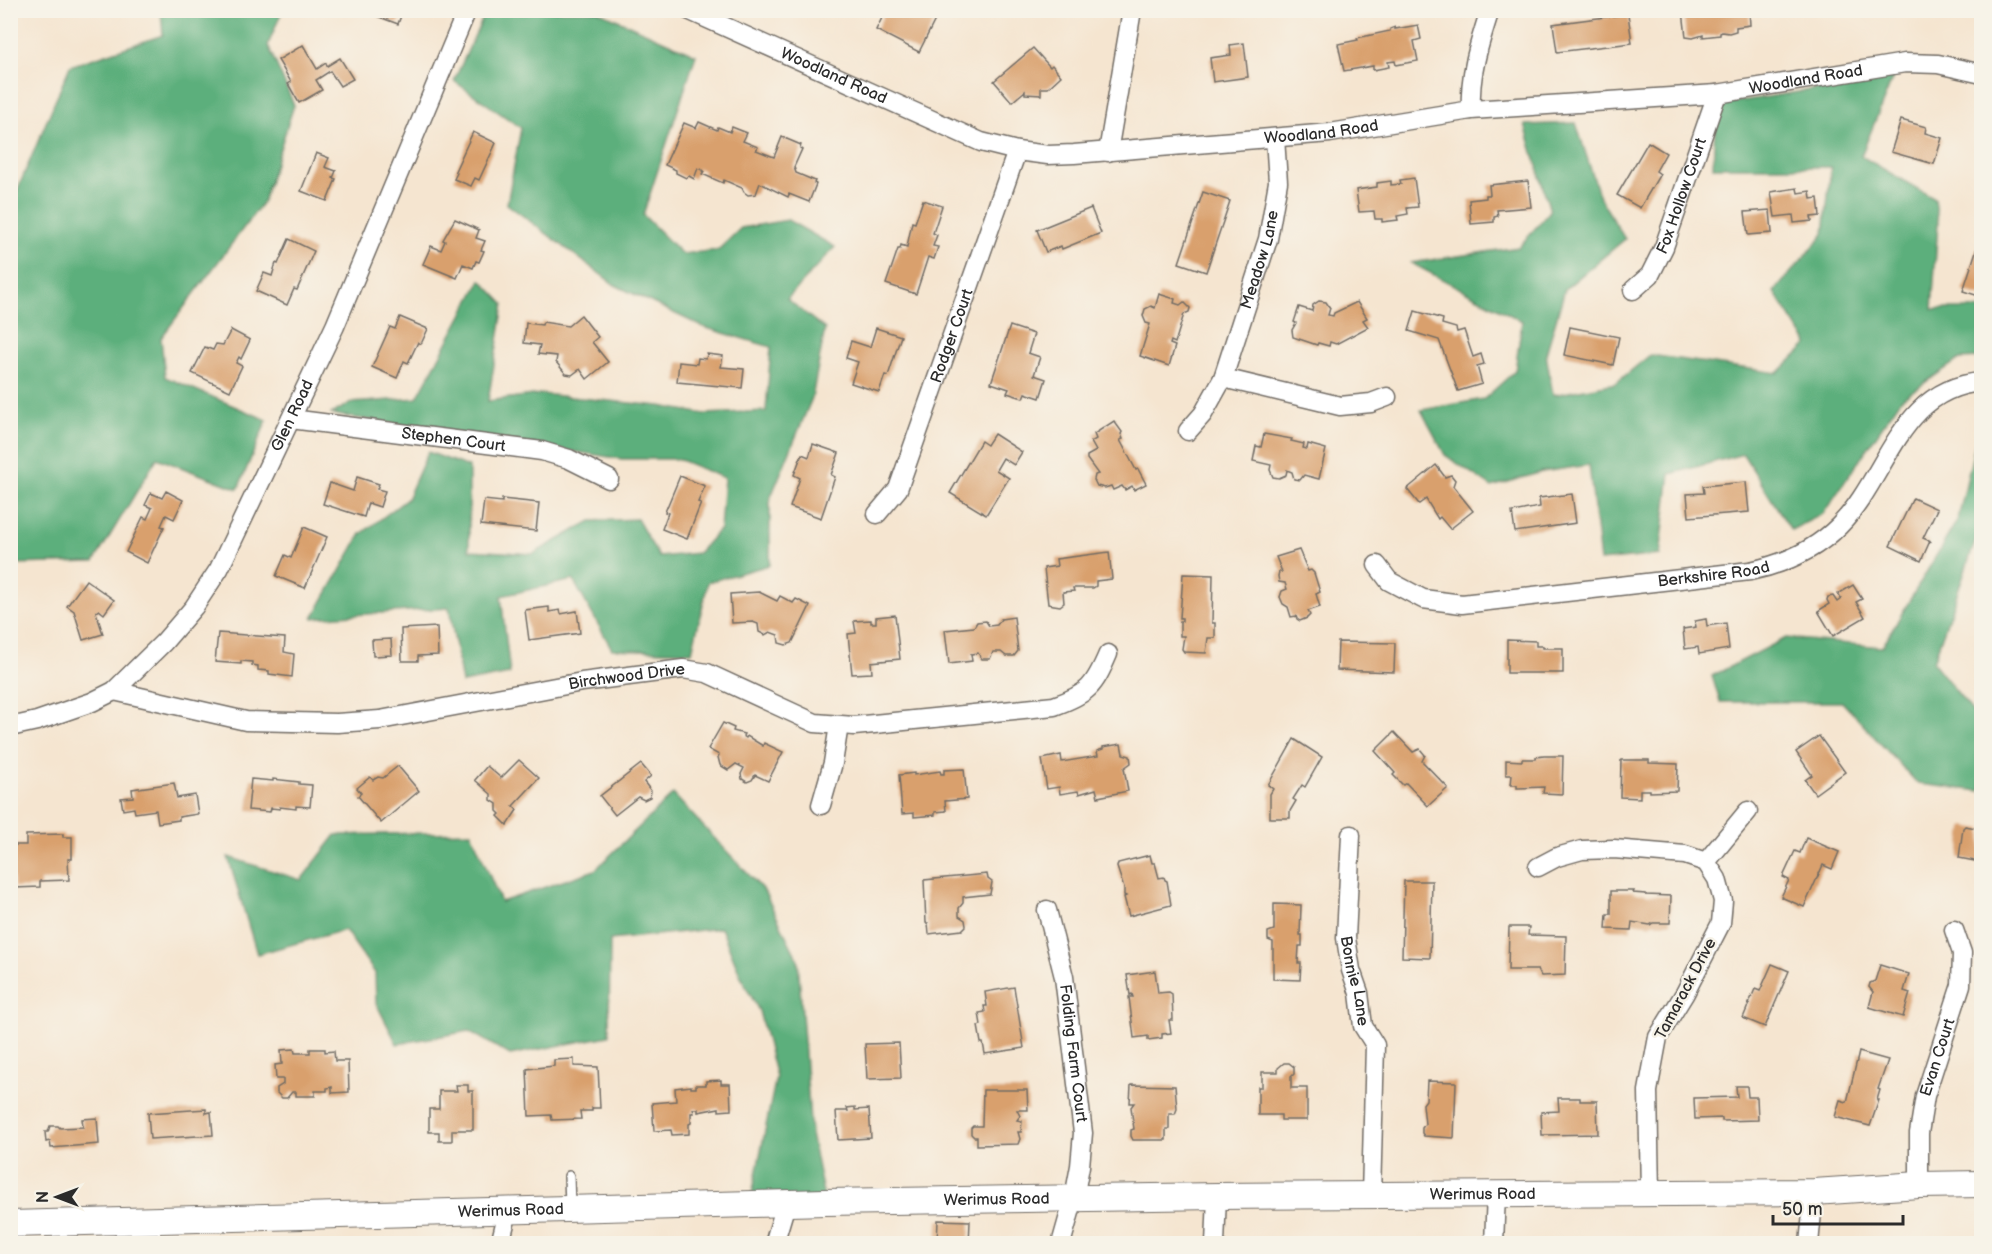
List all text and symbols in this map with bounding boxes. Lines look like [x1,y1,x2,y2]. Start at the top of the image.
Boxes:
street label: Woodland Road [778,43,890,108]
street label: Woodland Road [1748,61,1864,98]
street label: Woodland Road [1263,116,1380,148]
street label: Fox Hollow Court [1652,135,1711,257]
street label: Meadow Lane [1236,208,1282,311]
street label: Rodger Court [927,286,977,386]
street label: Glen Road [267,377,317,454]
street label: Stephen Court [401,424,507,456]
street label: Berkshire Road [1657,557,1772,591]
street label: Birchwood Drive [567,659,687,694]
street label: Bonnie Lane [1336,934,1372,1028]
street label: Tamarack Drive [1651,935,1721,1043]
street label: Folding Farm Court [1055,983,1091,1123]
street label: Evan Court [1916,1016,1959,1099]
north arrow [27,1167,87,1227]
street label: Werimus Road [1430,1184,1536,1204]
scale bar [1773,1188,1904,1226]
street label: Werimus Road [944,1189,1050,1210]
text: N [34,1191,53,1203]
text: 50 m [1782,1199,1823,1220]
street label: Werimus Road [458,1200,564,1221]

